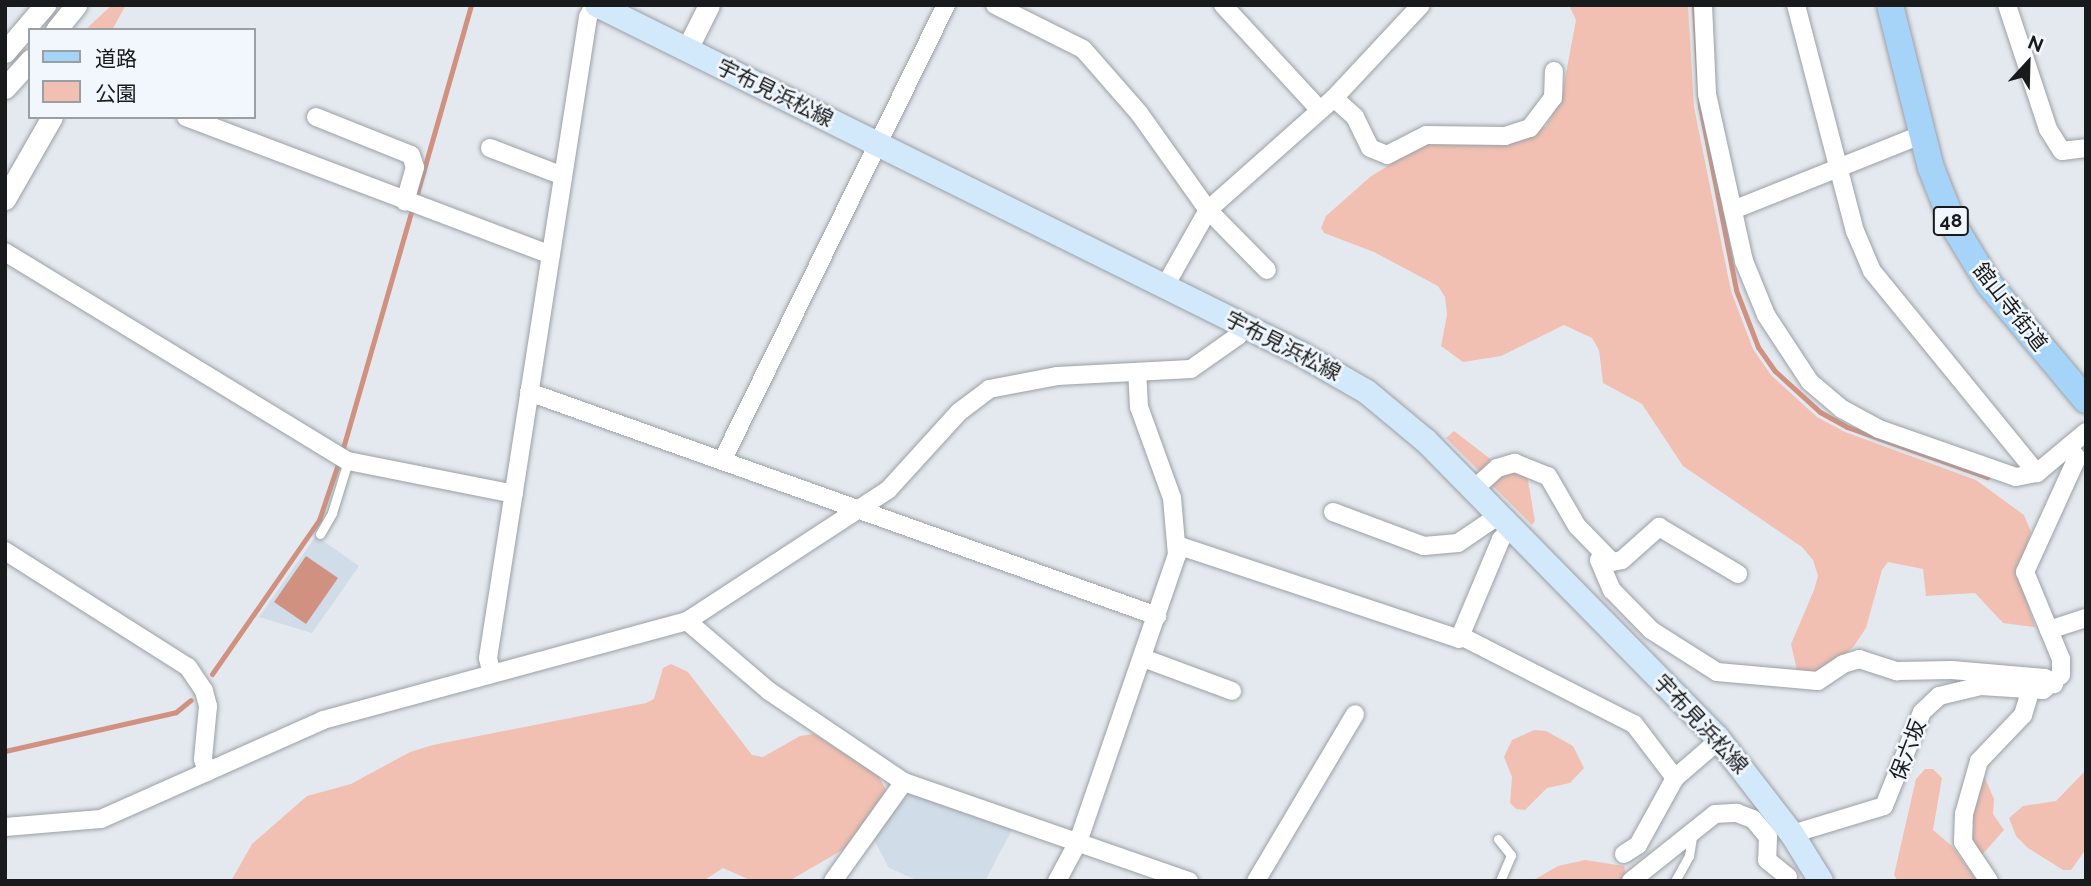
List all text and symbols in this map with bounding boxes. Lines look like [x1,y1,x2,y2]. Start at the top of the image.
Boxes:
legend [28,28,256,119]
north arrow [1993,28,2063,98]
text: N [2025,31,2047,56]
text: 道路 [95,46,137,71]
street label: 宇布見浜松線 [713,54,837,132]
text: 公園 [95,81,137,106]
road number: 48 [1932,206,1970,236]
street label: 舘山寺街道 [1968,258,2052,356]
street label: 宇布見浜松線 [1221,306,1345,386]
street label: 宇布見浜松線 [1649,669,1753,779]
street label: 保六坂 [1885,716,1931,784]

